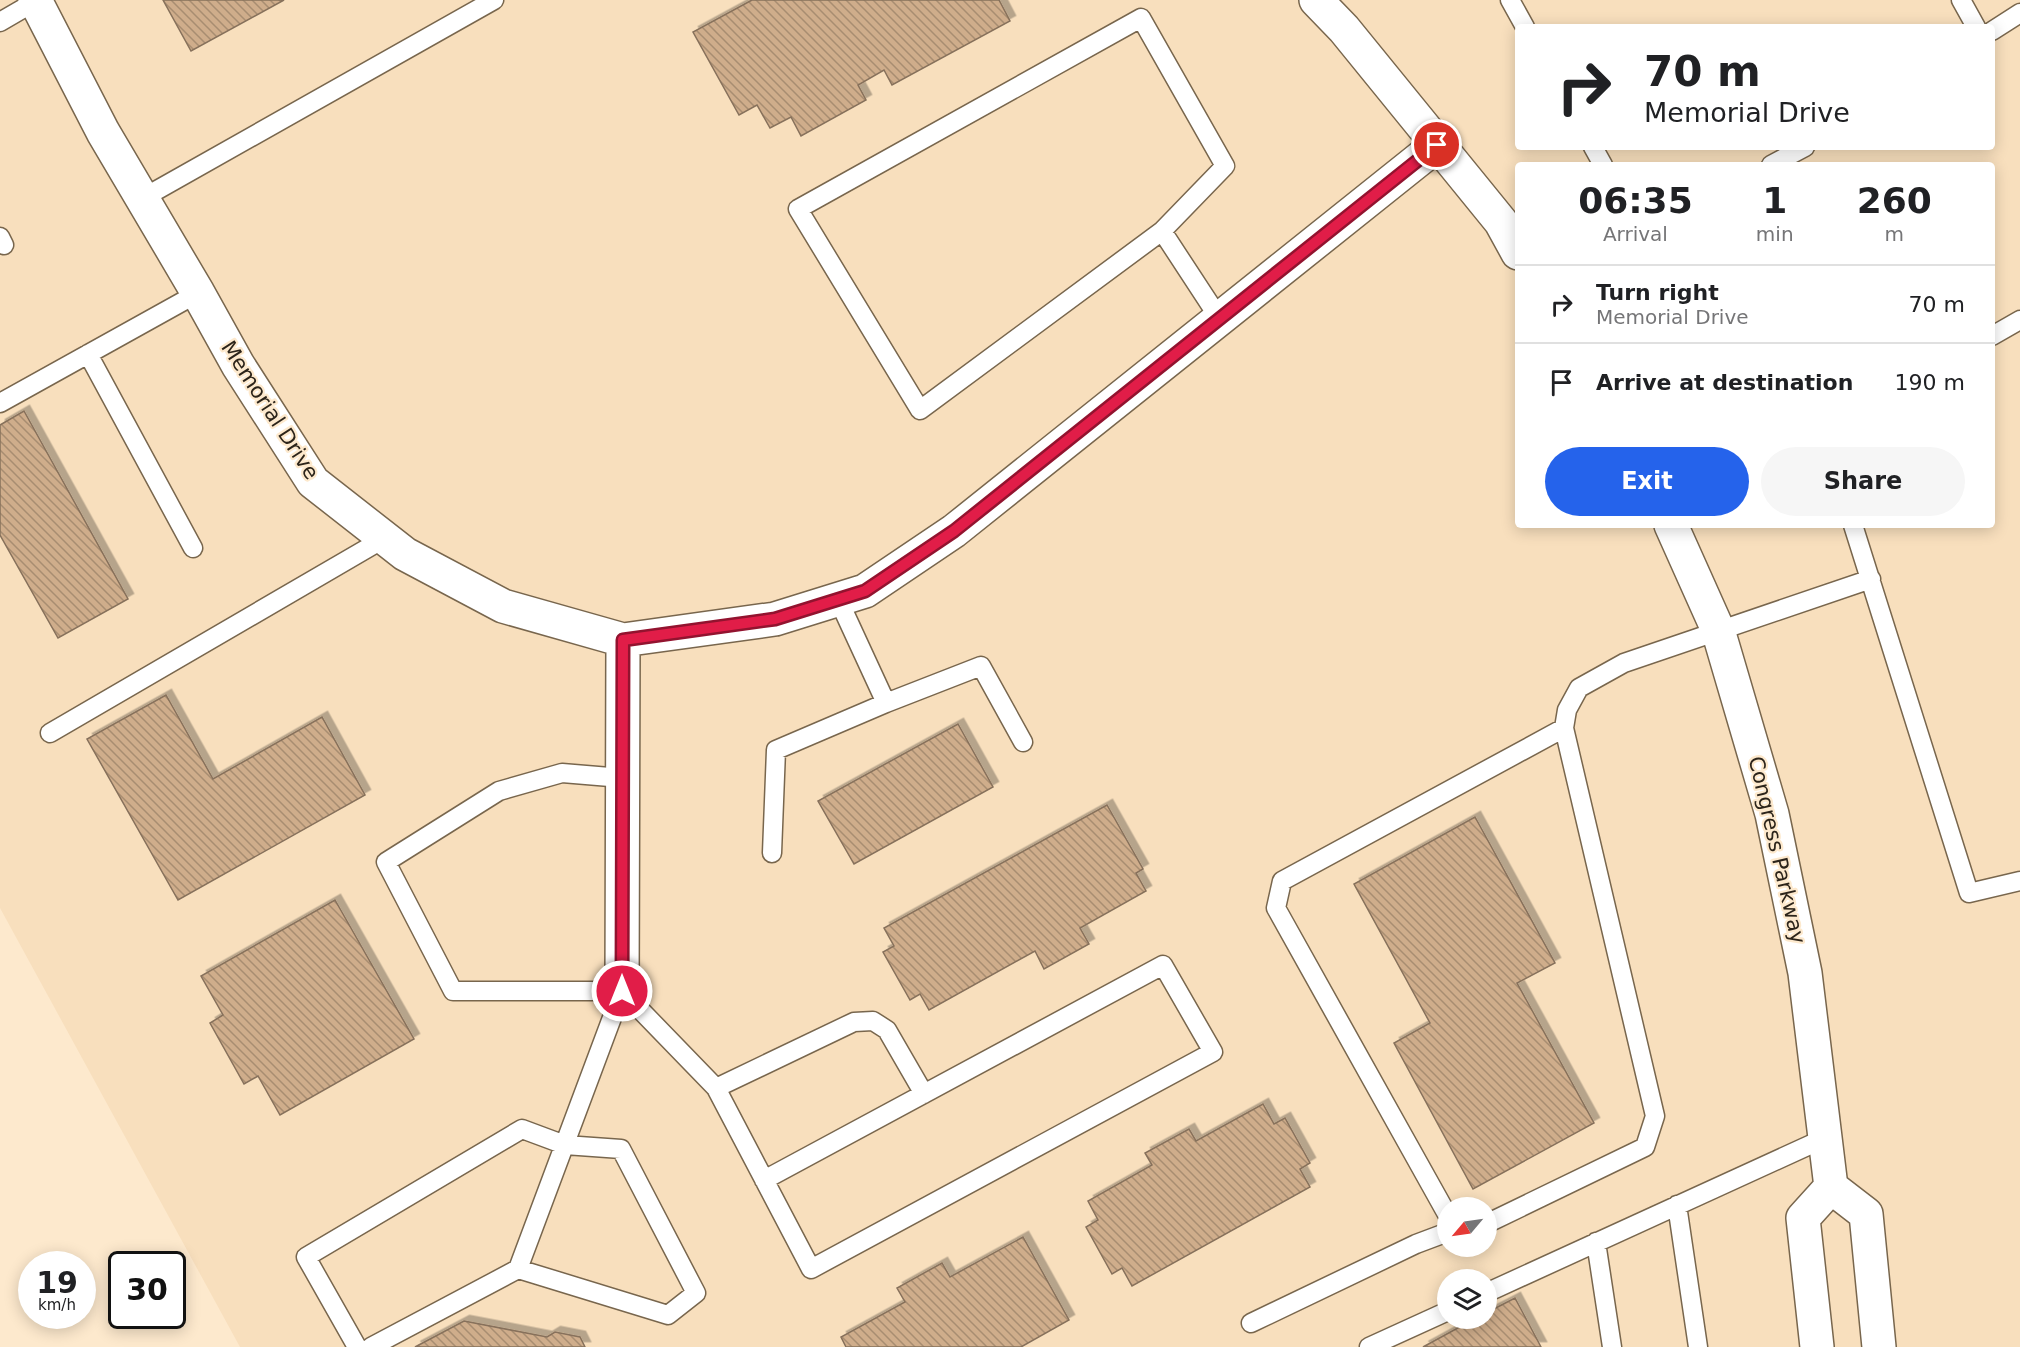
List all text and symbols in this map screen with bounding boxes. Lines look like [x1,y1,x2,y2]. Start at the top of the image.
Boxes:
text: 70 m [1644,47,1761,96]
icon: right [1545,48,1623,126]
text: Memorial Drive [1644,97,1850,128]
pin [1411,119,1462,170]
icon: arrive [1420,128,1453,161]
text: 06:35 [1578,180,1693,221]
text: 1 [1762,180,1787,221]
text: 260 [1857,180,1932,221]
text: Arrival [1603,222,1668,246]
text: min [1756,222,1794,246]
text: m [1885,222,1904,246]
text: Turn right [1596,280,1719,305]
icon: right [1545,288,1578,321]
text: 70 m [1909,292,1965,317]
text: Memorial Drive [1596,305,1749,329]
street label: Memorial Drive [216,336,324,484]
icon: arrive [1545,366,1578,399]
text: Arrive at destination [1596,370,1853,395]
text: 190 m [1895,370,1965,395]
button: Exit [1545,447,1749,516]
button: Share [1761,447,1965,516]
street label: Congress Parkway [1744,754,1810,946]
position arrow [590,959,654,1023]
north arrow [1437,1197,1497,1257]
map controls [1437,1197,1497,1329]
speed limit sign: 30 [108,1251,186,1329]
text: 19 [36,1265,78,1300]
button: layers [1437,1269,1497,1329]
text: km/h [38,1296,76,1314]

